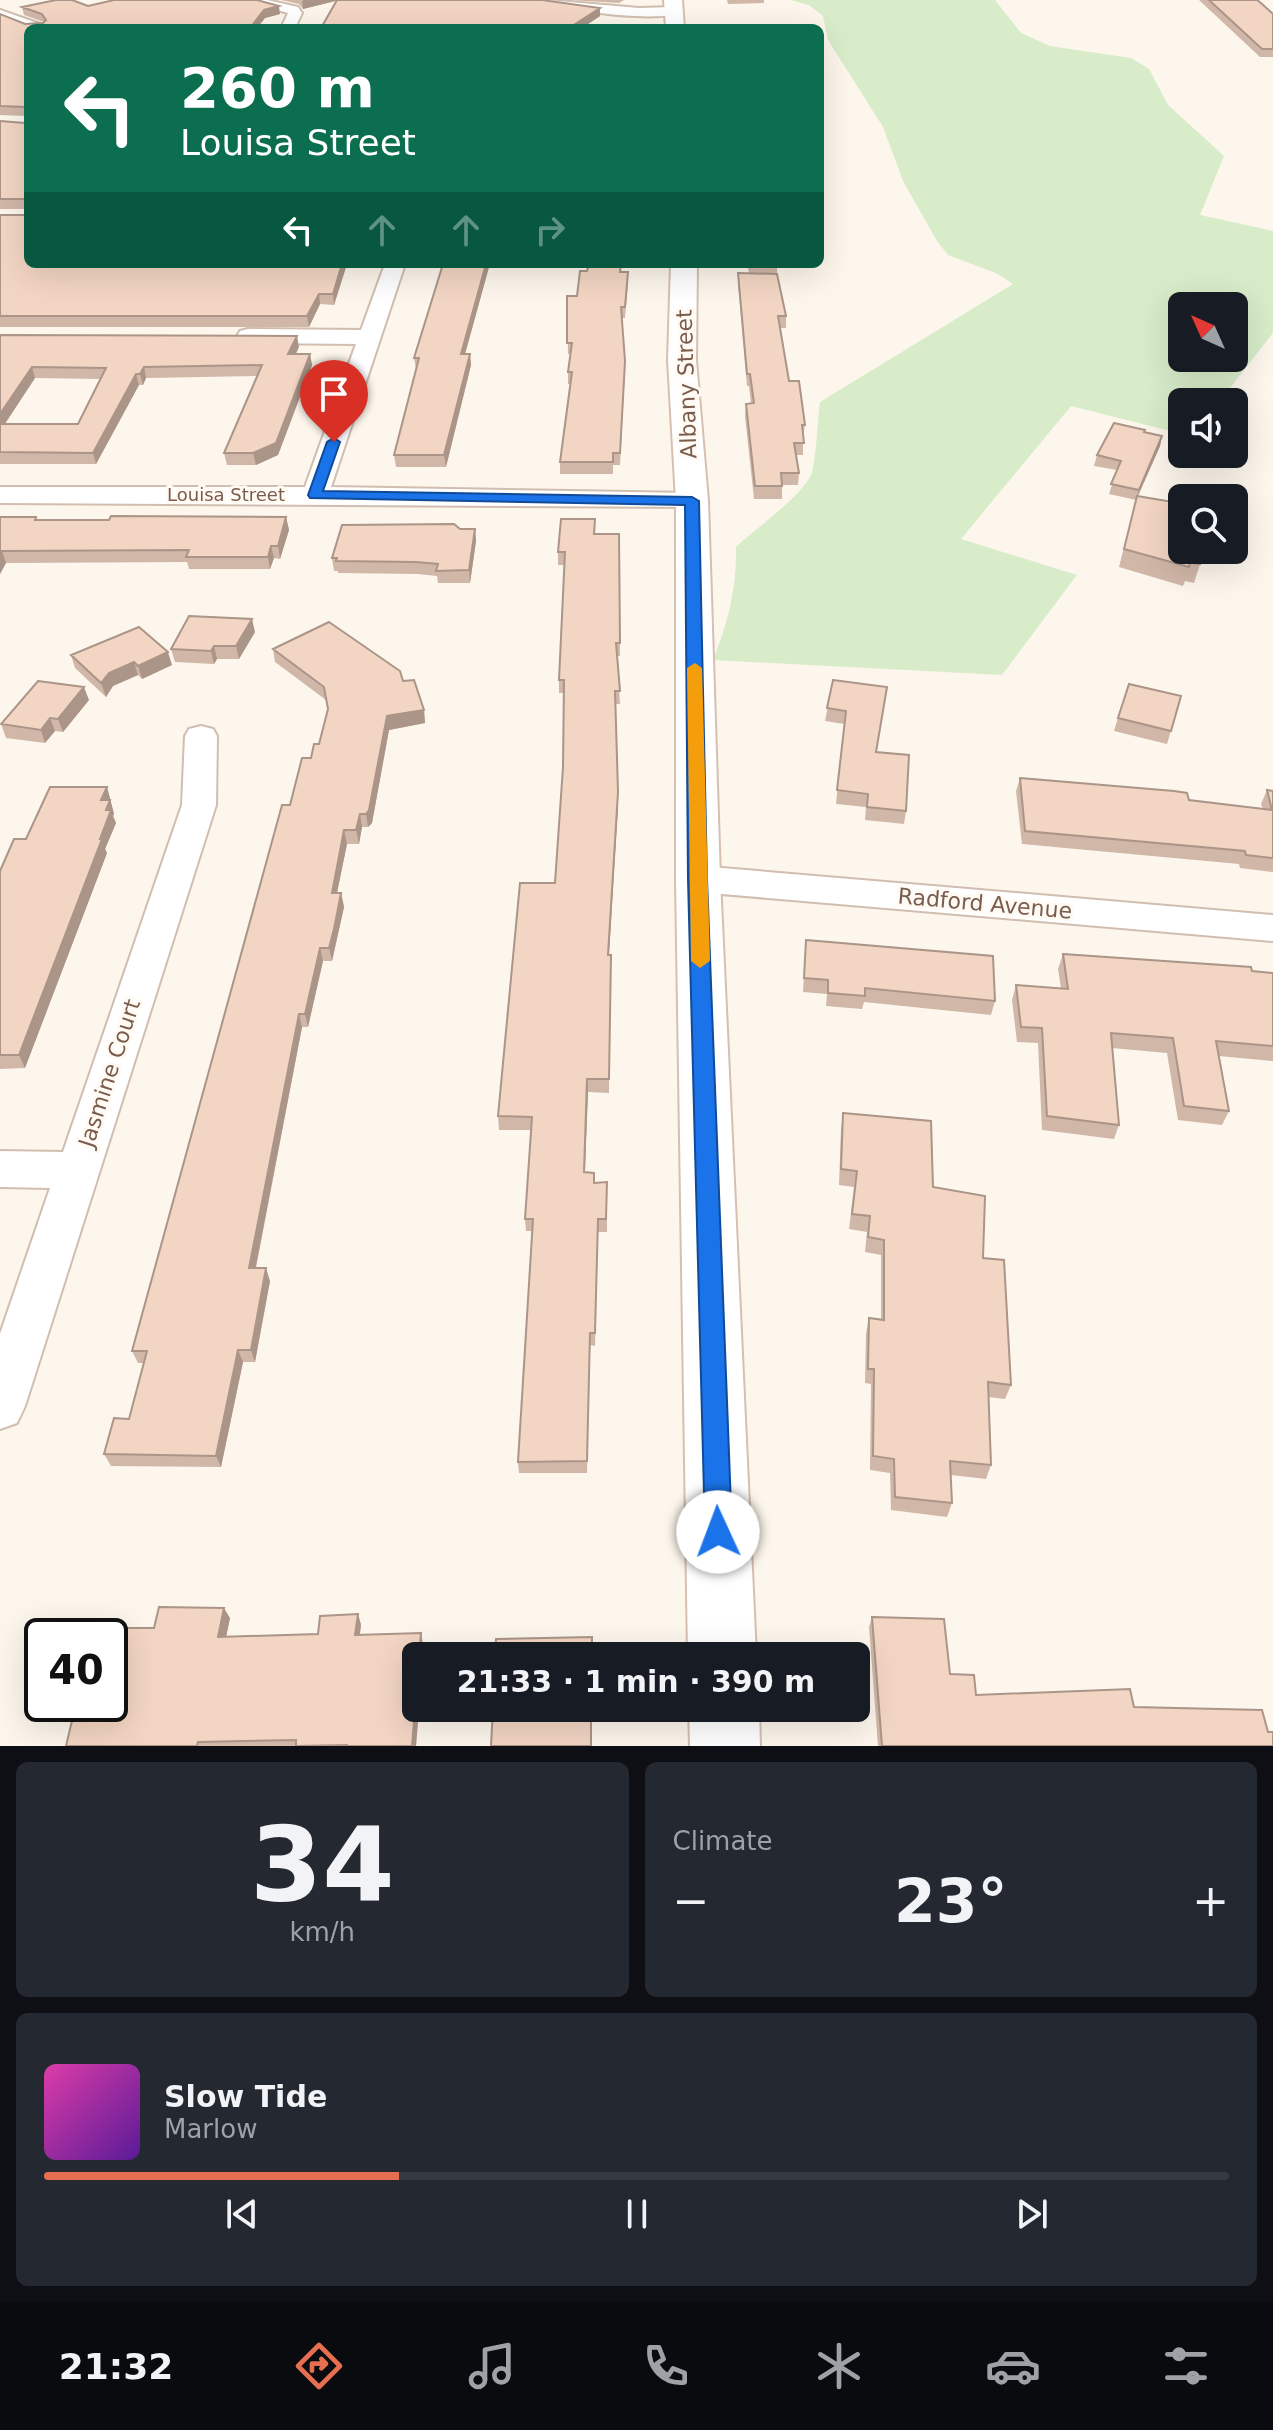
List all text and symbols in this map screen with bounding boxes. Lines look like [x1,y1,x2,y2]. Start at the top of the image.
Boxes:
text: 260 m [180,55,375,120]
icon: left [48,56,152,160]
text: Louisa Street [180,122,416,163]
icon: left [276,208,320,252]
icon: ahead [360,208,404,252]
icon: ahead [444,208,488,252]
icon: right [528,208,572,252]
north arrow [1168,292,1248,372]
map controls [1168,292,1248,564]
street label: Albany Street [671,309,702,459]
pin [300,360,368,442]
icon: arrive [312,372,356,416]
button: sound [1168,388,1248,468]
street label: Louisa Street [167,484,285,505]
button: search [1168,484,1248,564]
street label: Radford Avenue [897,883,1073,924]
street label: Jasmine Court [73,996,145,1152]
position arrow [676,1490,760,1574]
speed limit sign: 40 [24,1618,128,1722]
text: 21:33 · 1 min · 390 m [457,1664,815,1699]
text: 34 [250,1804,395,1926]
text: Climate [673,1826,773,1856]
text: 23° [894,1866,1008,1936]
text: − [673,1875,709,1926]
text: + [1192,1875,1229,1926]
text: km/h [289,1917,355,1947]
text: Slow Tide [164,2079,327,2114]
text: Marlow [164,2114,257,2144]
icon: previous [220,2192,264,2236]
icon: pause [615,2192,659,2236]
icon: next [1010,2192,1054,2236]
icon: directions [291,2338,347,2394]
icon: music [464,2338,520,2394]
icon: phone [638,2338,694,2394]
icon: climate [811,2338,867,2394]
icon: car [985,2338,1041,2394]
icon: filters [1158,2338,1214,2394]
text: 21:32 [59,2346,173,2387]

